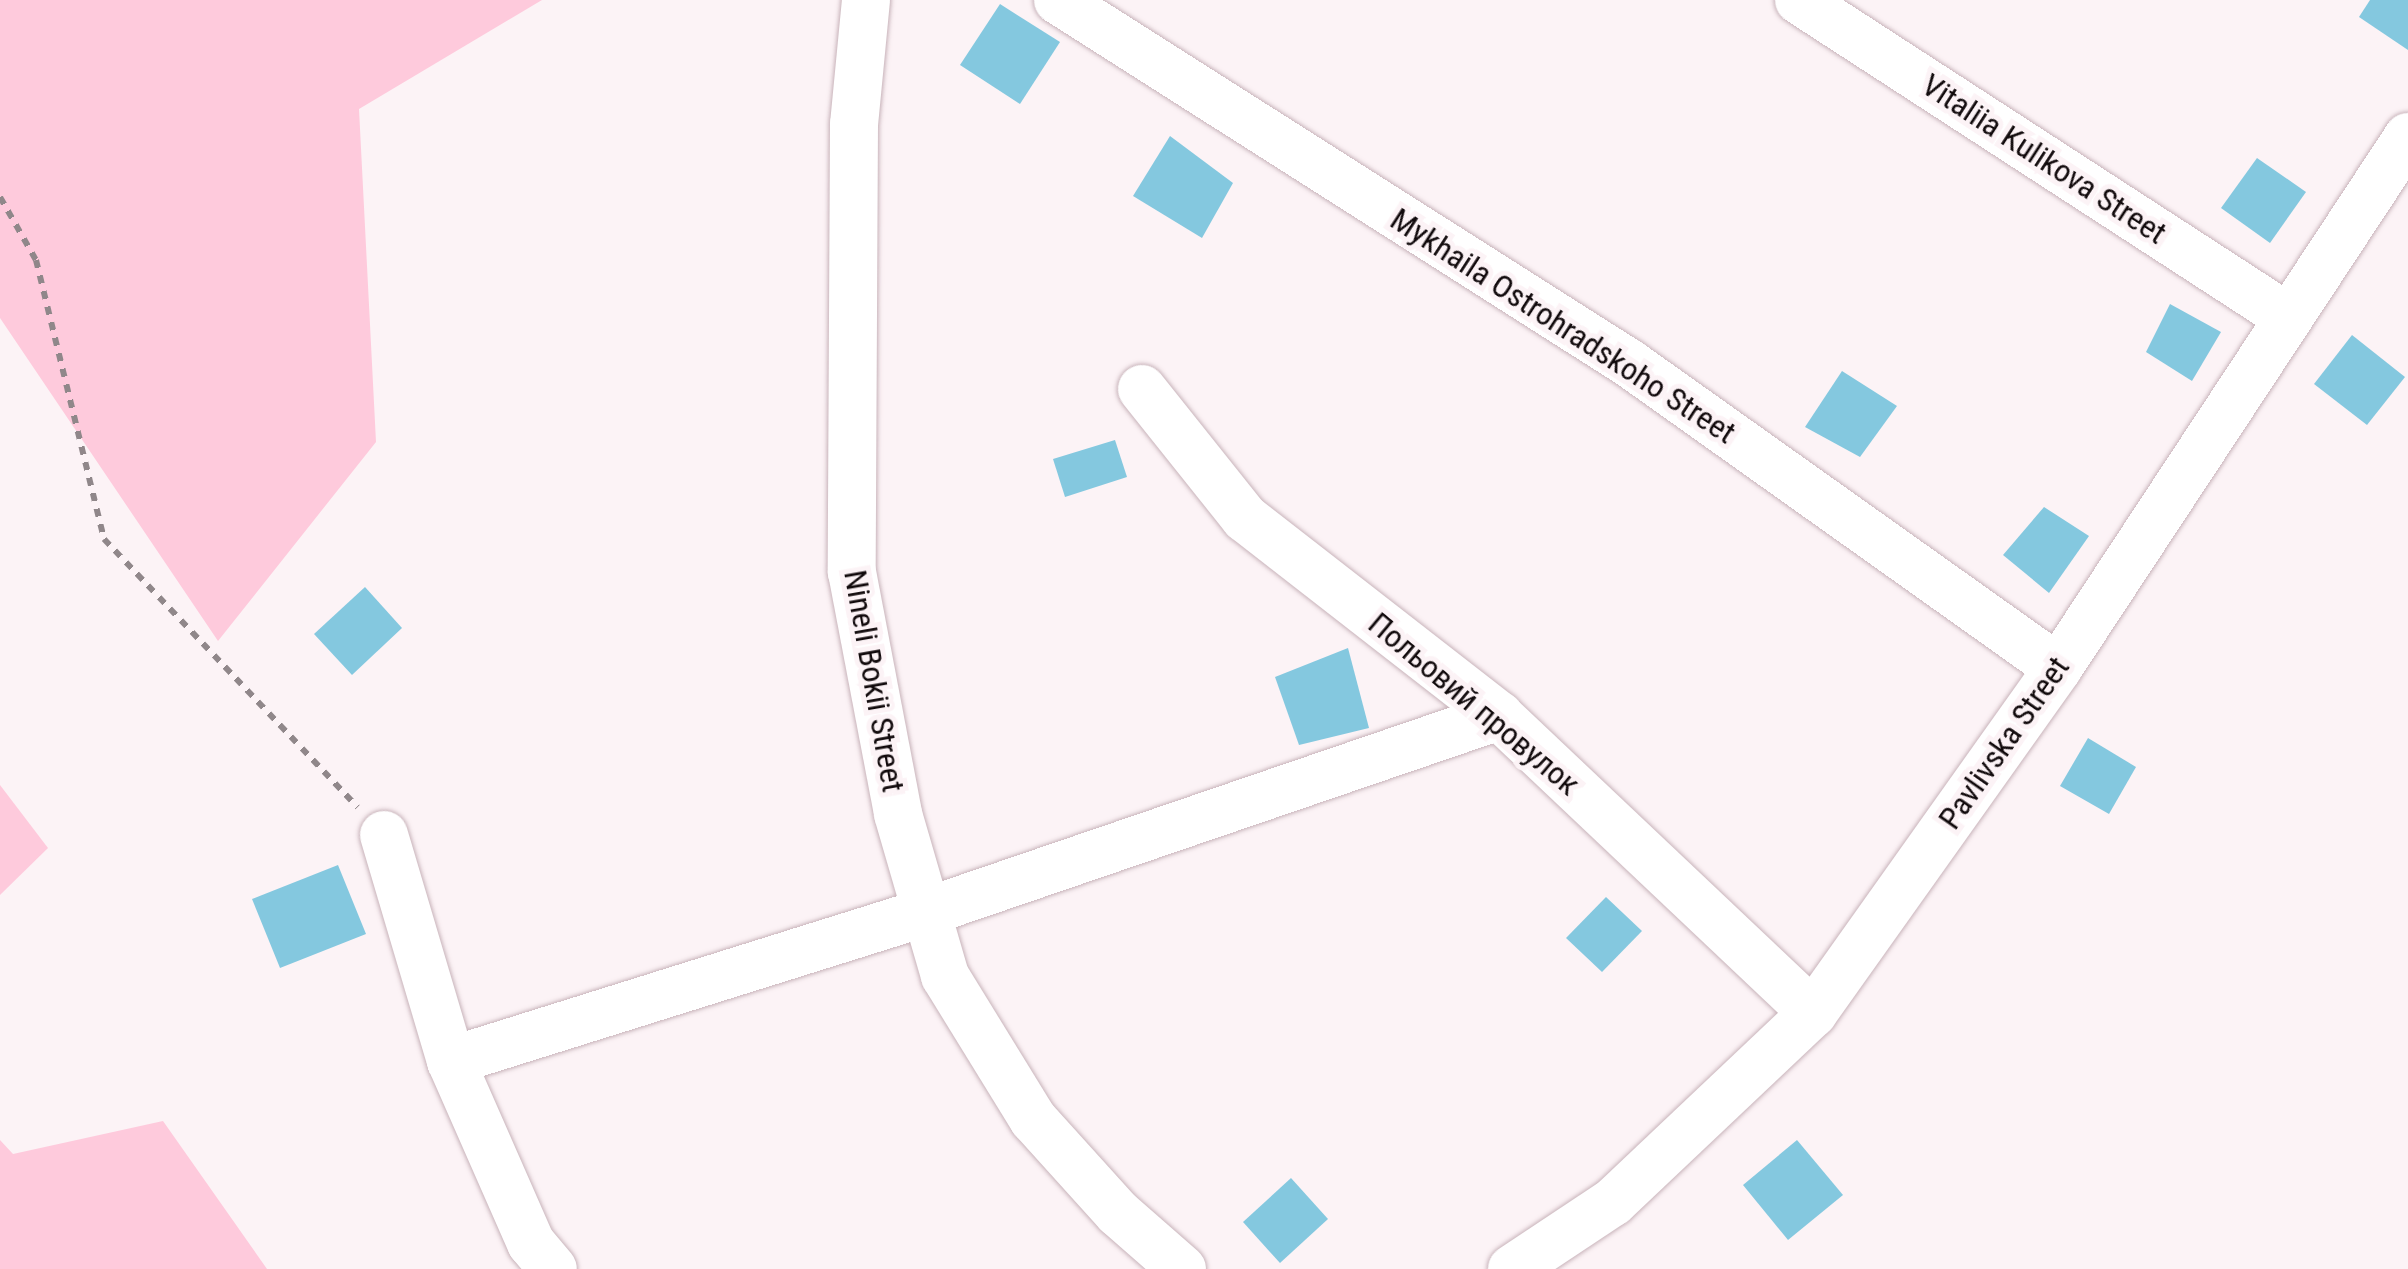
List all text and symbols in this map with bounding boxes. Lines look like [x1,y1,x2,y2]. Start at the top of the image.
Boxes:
street label: Vitaliia Kulikova Street [1915,66,2173,252]
street label: Mykhaila Ostrohradskoho Street [1383,200,1743,452]
street label: Nineli Bokii Street [836,567,912,795]
street label: Польовий провулок [1361,604,1587,804]
street label: Pavlivska Street [1931,650,2077,836]

